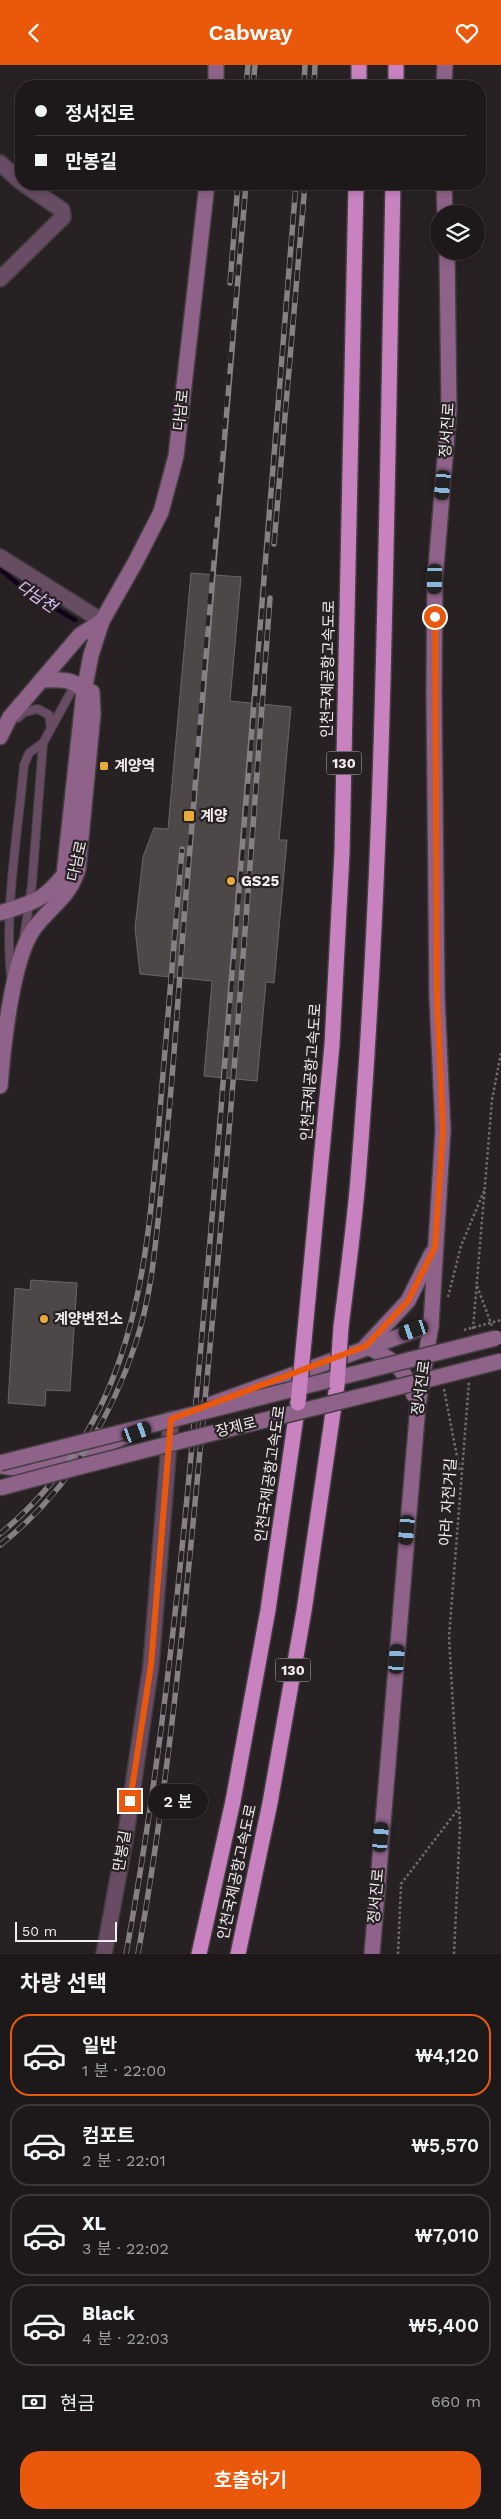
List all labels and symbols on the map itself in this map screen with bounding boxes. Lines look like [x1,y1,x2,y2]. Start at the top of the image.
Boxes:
street label: 다남로 [170,388,192,432]
street label: 정서진로 [436,402,458,458]
car [434,469,451,501]
car [427,564,442,594]
water label: 다남천 [13,576,62,618]
street label: 인천국제공항고속도로 [318,600,338,738]
route start [424,606,446,628]
road number: 130 [326,751,362,775]
place label: 계양역 [114,757,155,775]
marker: 계양역 [98,760,110,772]
place label: 계양 [200,807,228,825]
marker: 계양 [182,809,196,823]
street label: 다남로 [64,839,90,883]
place label: GS25 [241,872,279,890]
marker: GS25 [225,875,237,887]
street label: 인천국제공항고속도로 [297,1003,325,1141]
place label: 계양변전소 [54,1310,123,1328]
marker: 계양변전소 [38,1313,50,1325]
car [397,1318,430,1342]
street label: 정서진로 [408,1359,434,1417]
street label: 인천국제공항고속도로 [251,1404,289,1544]
street label: 장제로 [214,1413,258,1441]
car [120,1420,153,1444]
street label: 아라 자전거길 [436,1458,460,1546]
car [398,1514,415,1546]
car [388,1644,405,1674]
road number: 130 [276,1659,310,1681]
callout: 2 분 [148,1783,208,1819]
route end [119,1790,141,1812]
street label: 인천국제공항고속도로 [214,1803,260,1941]
car [372,1821,389,1853]
street label: 만봉길 [110,1829,134,1873]
street label: 정서진로 [365,1868,387,1924]
scale bar [15,1919,118,1942]

